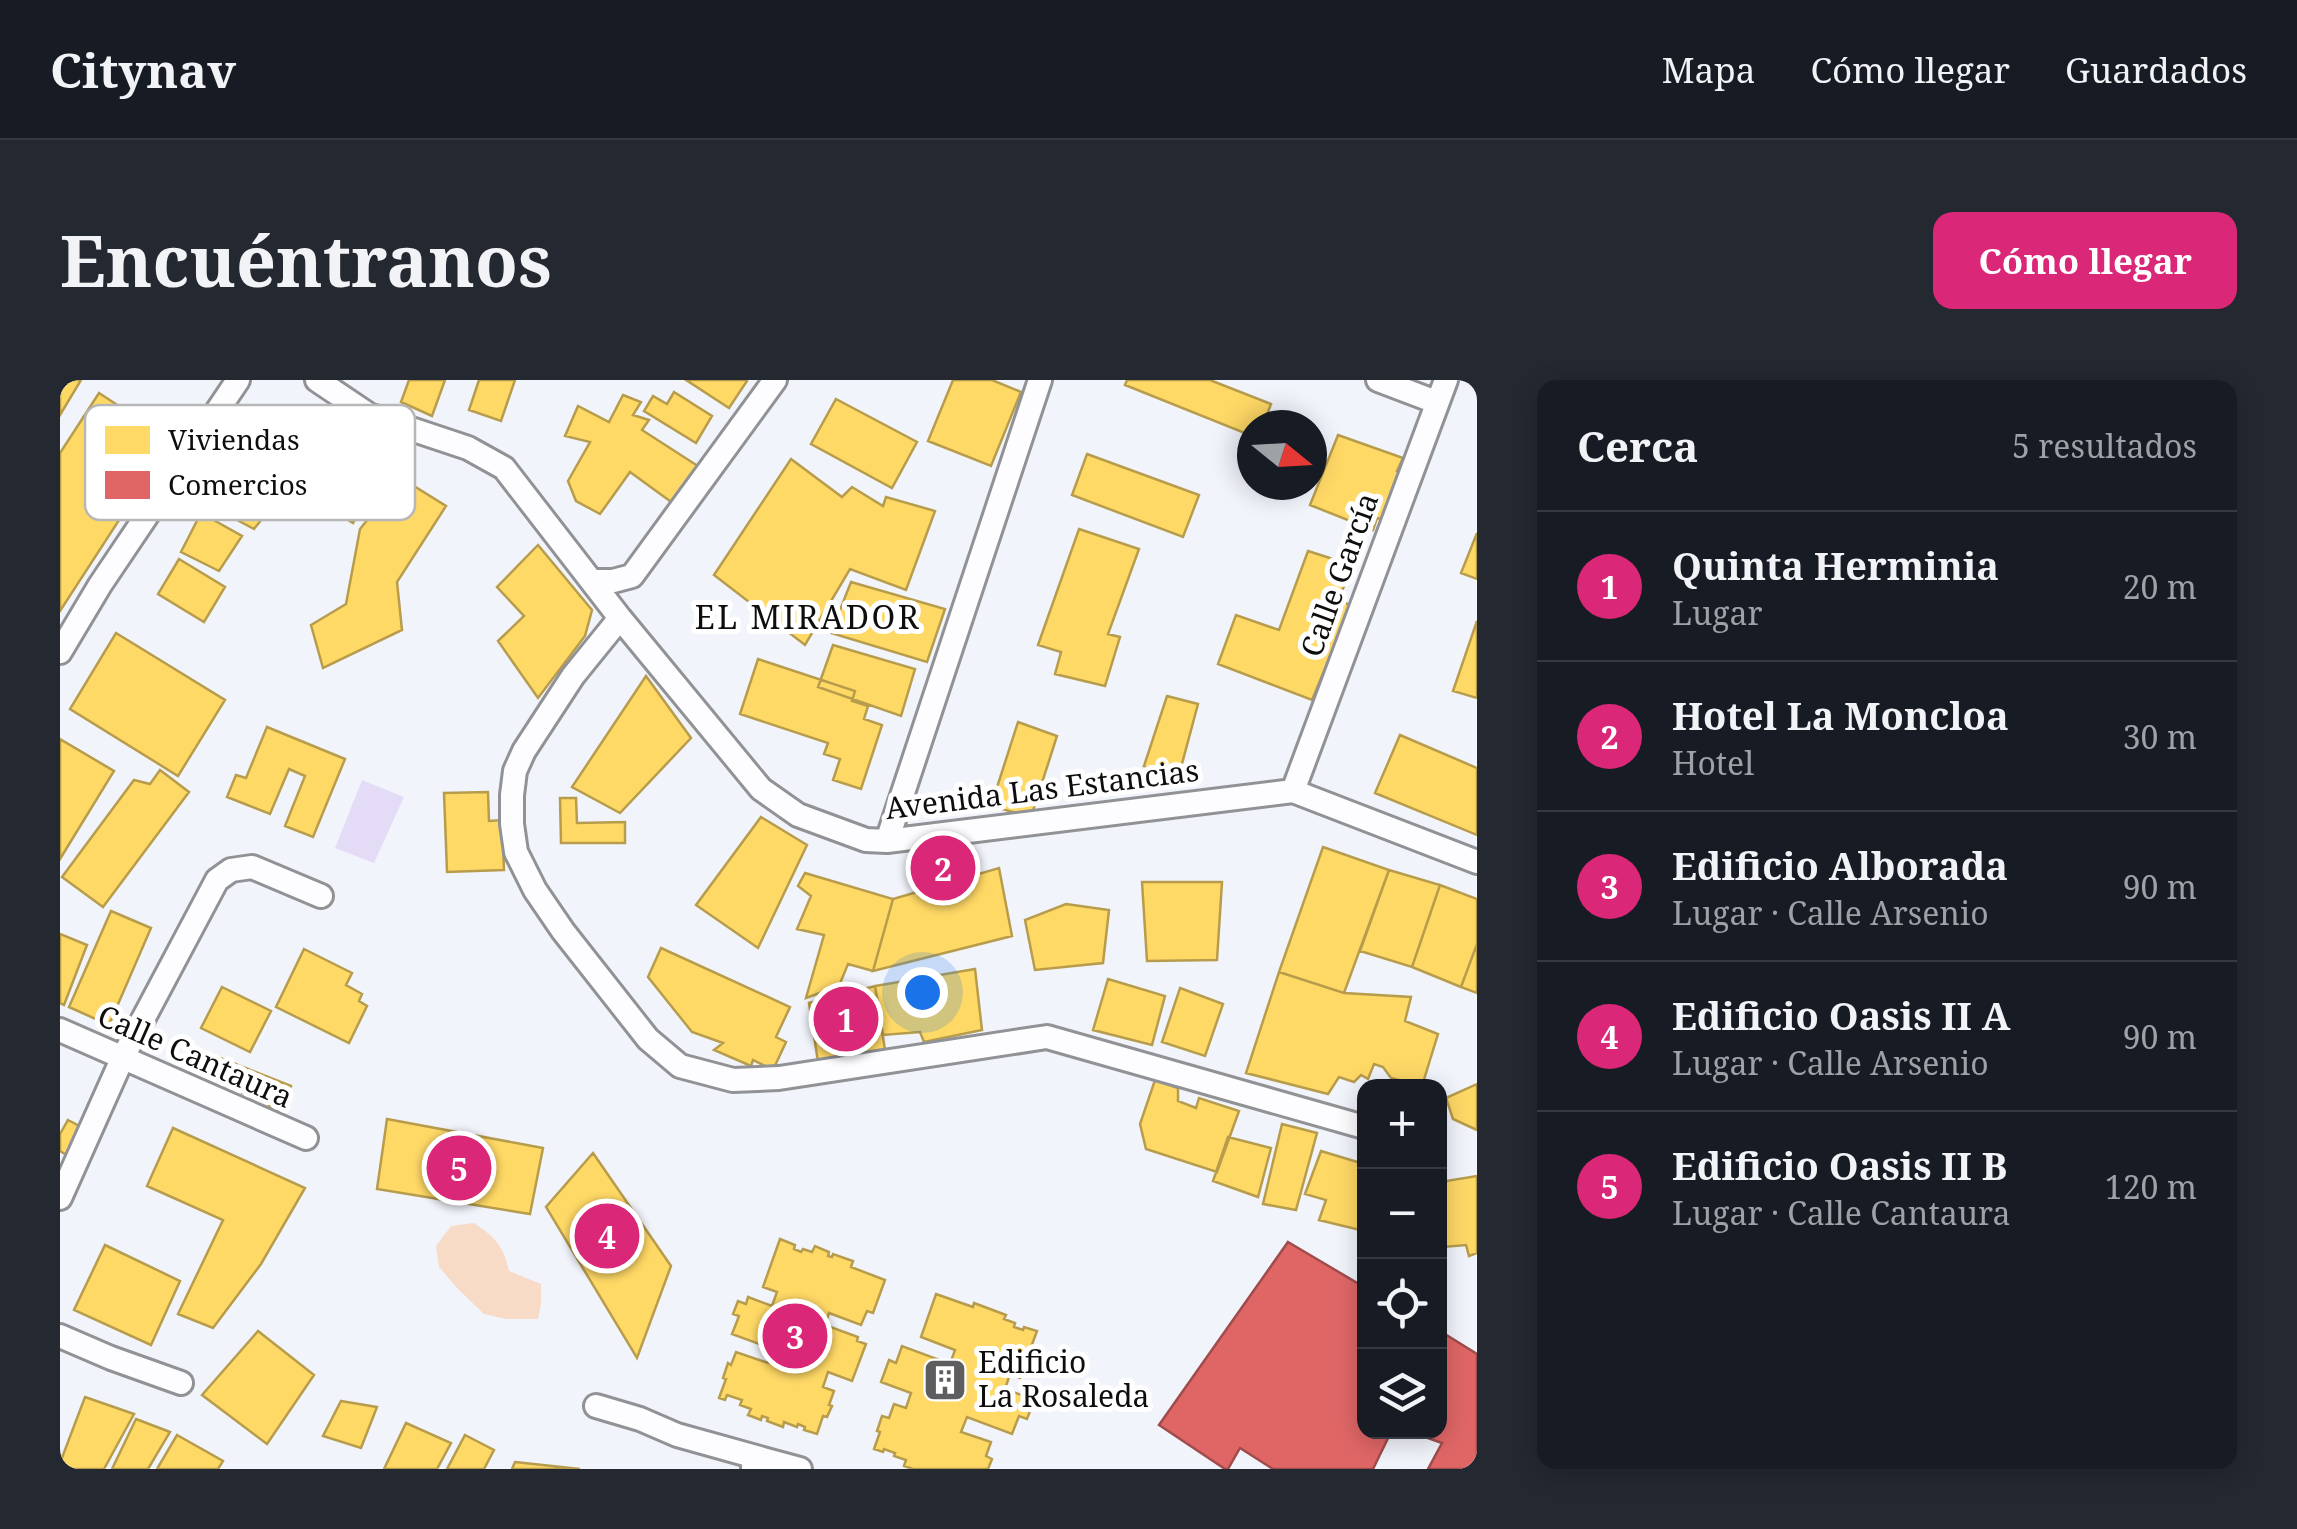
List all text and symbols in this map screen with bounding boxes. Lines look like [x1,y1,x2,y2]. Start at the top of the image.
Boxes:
text: Citynav [50,37,236,102]
text: Mapa [1662,46,1755,93]
text: Cómo llegar [1810,46,2010,93]
text: Guardados [2065,46,2247,93]
text: Encuéntranos [60,212,552,308]
button: Cómo llegar [1933,212,2237,309]
legend [85,405,415,520]
north arrow [1237,410,1327,500]
text: Cerca [1577,417,1698,474]
text: Viviendas [168,420,300,458]
text: 5 resultados [2012,424,2197,467]
text: Comercios [168,465,308,503]
street label: Calle García [1290,487,1387,662]
text: Quinta Herminia [1672,539,1999,591]
text: 1 [1600,565,1619,608]
text: 20 m [2123,565,2197,608]
text: Lugar [1672,591,1763,634]
district label: EL MIRADOR [695,595,921,638]
text: Hotel La Moncloa [1672,689,2009,741]
text: 2 [1600,715,1619,758]
text: 30 m [2123,715,2197,758]
text: Hotel [1672,741,1754,784]
street label: Avenida Las Estancias [883,749,1201,828]
pin: 2 [910,830,976,906]
text: Edificio Alborada [1672,839,2008,891]
text: 3 [1600,865,1619,908]
text: 90 m [2123,865,2197,908]
text: Lugar · Calle Arsenio [1672,891,1989,934]
your location [897,967,948,1018]
pin: 1 [814,982,878,1056]
text: Edificio Oasis II A [1672,989,2010,1041]
street label: Calle Cantaura [92,994,300,1117]
text: 4 [1600,1015,1619,1058]
text: 90 m [2123,1015,2197,1058]
text: Lugar · Calle Arsenio [1672,1041,1989,1084]
map controls [1357,1079,1447,1439]
button: + [1357,1079,1447,1169]
pin: 5 [426,1130,492,1206]
text: Edificio Oasis II B [1672,1139,2007,1191]
text: 5 [1600,1165,1619,1208]
text: 120 m [2105,1165,2197,1208]
button: − [1357,1169,1447,1259]
text: Lugar · Calle Cantaura [1672,1191,2011,1234]
pin: 4 [574,1198,640,1274]
button: locate [1357,1259,1447,1349]
pin: 3 [762,1298,828,1374]
place label: Edificio La Rosaleda [978,1341,1149,1416]
button: layers [1357,1349,1447,1439]
building icon: Edificio La Rosaleda [922,1357,968,1403]

